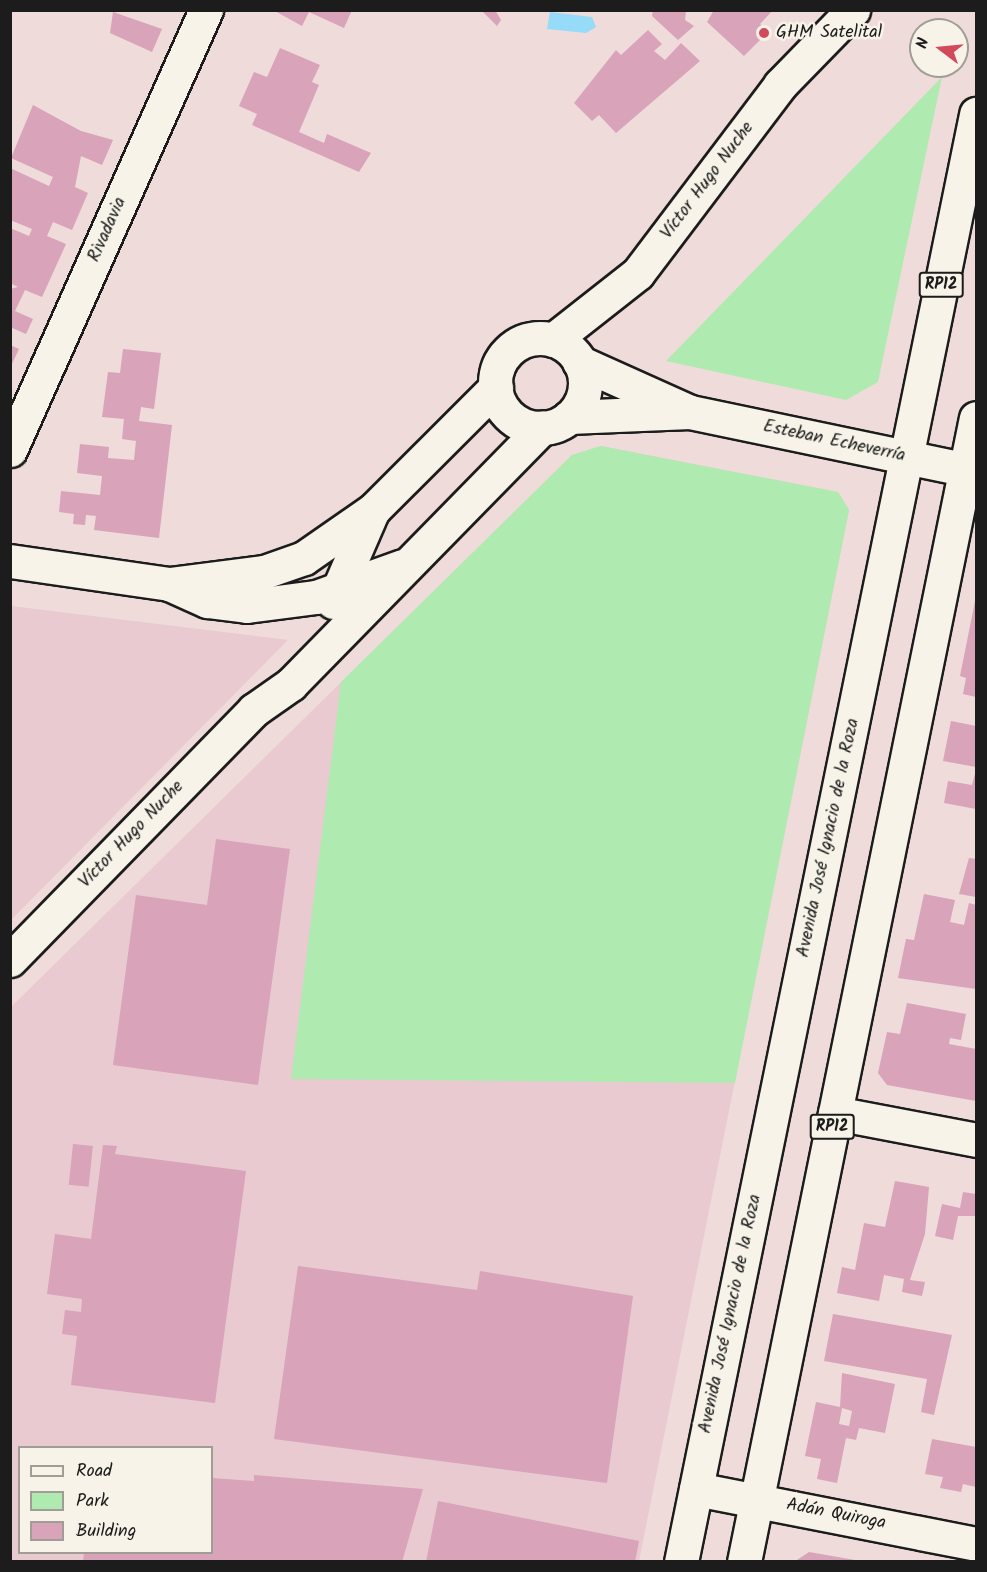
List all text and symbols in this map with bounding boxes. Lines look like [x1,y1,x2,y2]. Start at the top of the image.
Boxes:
north arrow [909,18,969,78]
place label: GHM Satelital [776,22,882,44]
marker: GHM Satelital [757,26,771,40]
text: N [910,35,937,52]
street label: Víctor Hugo Nuche [657,118,759,244]
street label: Rivadavia [84,194,132,266]
road number: RP12 [918,272,964,298]
street label: Esteban Echeverría [761,416,907,468]
street label: Avenida José Ignacio de la Roza [793,717,865,959]
street label: Víctor Hugo Nuche [75,777,189,893]
road number: RP12 [810,1114,854,1140]
street label: Avenida José Ignacio de la Roza [695,1193,767,1435]
legend [18,1446,213,1554]
text: Road [76,1457,112,1486]
text: Park [76,1487,109,1516]
street label: Adán Quiroga [784,1495,888,1535]
text: Building [76,1517,136,1546]

